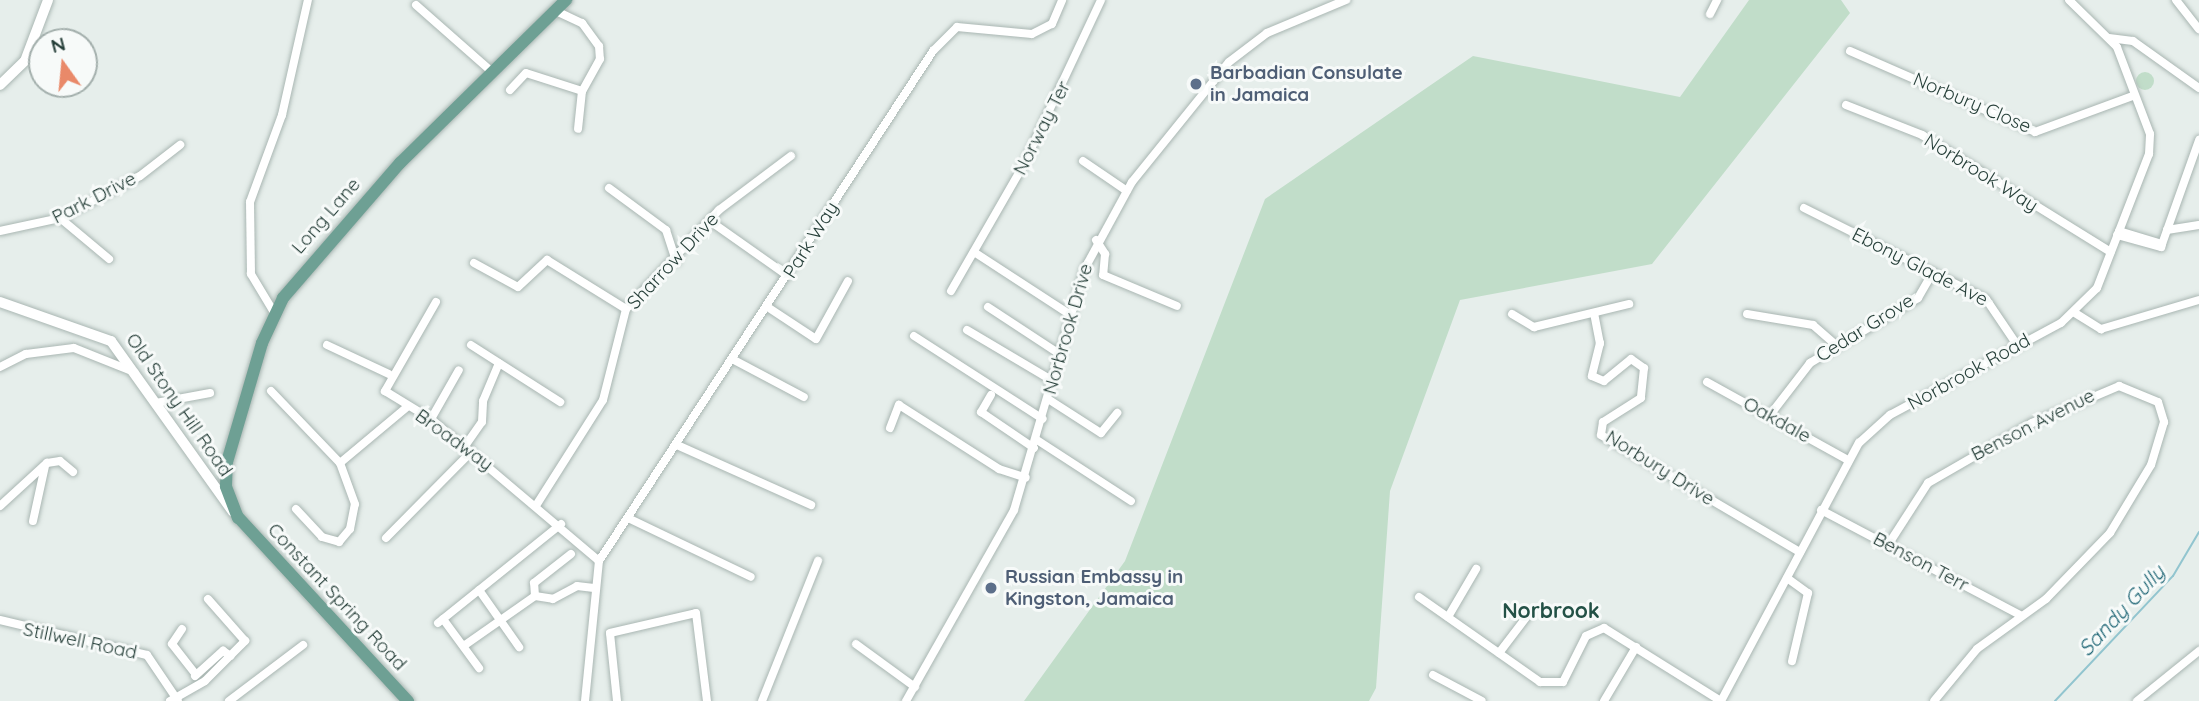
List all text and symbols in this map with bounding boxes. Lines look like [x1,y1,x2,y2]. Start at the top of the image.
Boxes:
north arrow [28,28,98,98]
text: N [48,31,68,58]
place label: Barbadian Consulate in Jamaica [1210,62,1403,106]
street label: Norbury Close [1910,68,2034,138]
marker: Barbadian Consulate in Jamaica [1188,76,1204,92]
street label: Norway Ter [1009,77,1075,179]
street label: Norbrook Way [1920,129,2042,217]
street label: Park Drive [48,167,140,229]
street label: Long Lane [287,173,365,259]
street label: Park Way [779,198,843,282]
street label: Sharrow Drive [622,208,724,314]
street label: Ebony Glade Ave [1848,223,1992,311]
street label: Norbrook Drive [1038,261,1098,397]
street label: Cedar Grove [1812,289,1918,367]
street label: Old Stony Hill Road [121,329,237,481]
street label: Norbrook Road [1904,329,2034,415]
street label: Benson Avenue [1967,384,2099,466]
street label: Oakdale [1739,392,1815,448]
street label: Broadway [411,404,497,476]
street label: Norbury Drive [1601,425,1719,511]
street label: Constant Spring Road [263,519,411,675]
street label: Benson Terr [1869,527,1973,597]
water label: Sandy Gully [2073,559,2169,661]
place label: Russian Embassy in Kingston, Jamaica [1005,566,1183,610]
marker: Russian Embassy in Kingston, Jamaica [983,580,999,596]
district label: Norbrook [1502,597,1600,623]
street label: Stillwell Road [21,618,139,664]

